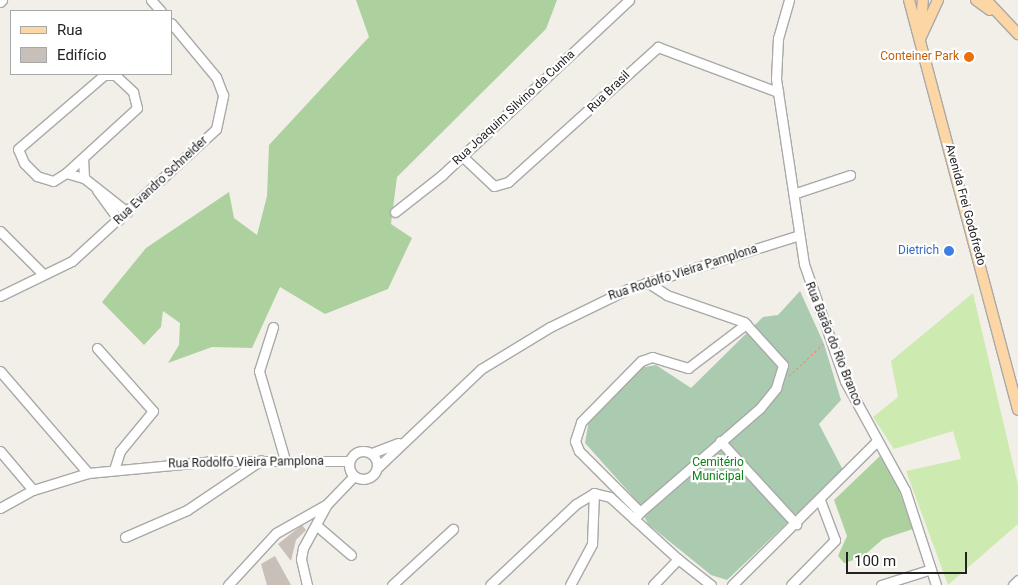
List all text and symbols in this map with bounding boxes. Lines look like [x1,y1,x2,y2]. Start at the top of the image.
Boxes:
legend [10,10,172,75]
text: Rua [57,21,83,39]
text: Edifício [57,46,106,64]
street label: Rua Joaquim Silvino da Cunha [450,48,578,168]
place label: Conteiner Park [880,50,959,64]
marker: Conteiner Park [963,51,975,63]
street label: Rua Brasil [585,68,633,116]
street label: Rua Evandro Schneider [111,134,211,228]
street label: Avenida Frei Godofredo [942,143,988,267]
street label: Rua Rodolfo Vieira Pamplona [607,242,759,304]
place label: Dietrich [898,244,939,258]
marker: Dietrich [943,245,955,257]
street label: Rua Barão do Rio Branco [802,280,864,408]
street label: Rua Rodolfo Vieira Pamplona [168,454,324,472]
park label: Cemitério Municipal [692,456,744,484]
scale bar [848,542,969,574]
text: 100 m [854,552,896,570]

